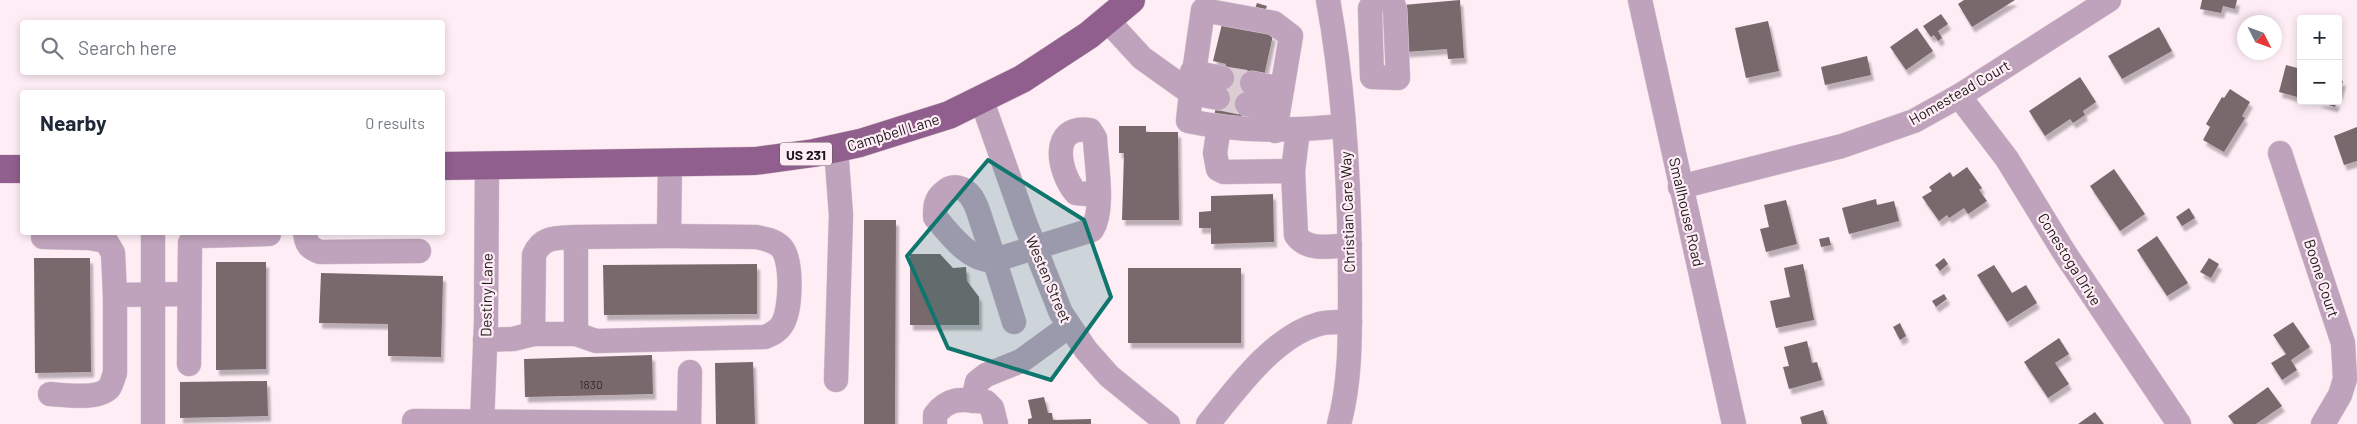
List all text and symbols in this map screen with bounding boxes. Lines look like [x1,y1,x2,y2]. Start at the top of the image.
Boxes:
north arrow [2237,15,2282,60]
map controls [2297,15,2342,105]
button: + [2297,15,2342,60]
search box [20,20,445,75]
icon: search [38,34,66,62]
text: Search here [78,36,177,59]
street label: Homestead Court [1905,56,2013,128]
button: − [2297,60,2342,105]
street label: Campbell Lane [845,109,941,155]
text: Nearby [40,110,106,135]
text: 0 results [365,113,425,132]
road number: US 231 [780,142,832,166]
street label: Christian Care Way [1336,151,1358,273]
street label: Smallhouse Road [1666,156,1708,268]
street label: Conestoga Drive [2034,209,2106,309]
street label: Westen Street [1023,233,1075,325]
street label: Boone Court [2301,237,2343,319]
street label: Destiny Lane [476,253,496,337]
house number: 1830 [579,377,603,391]

